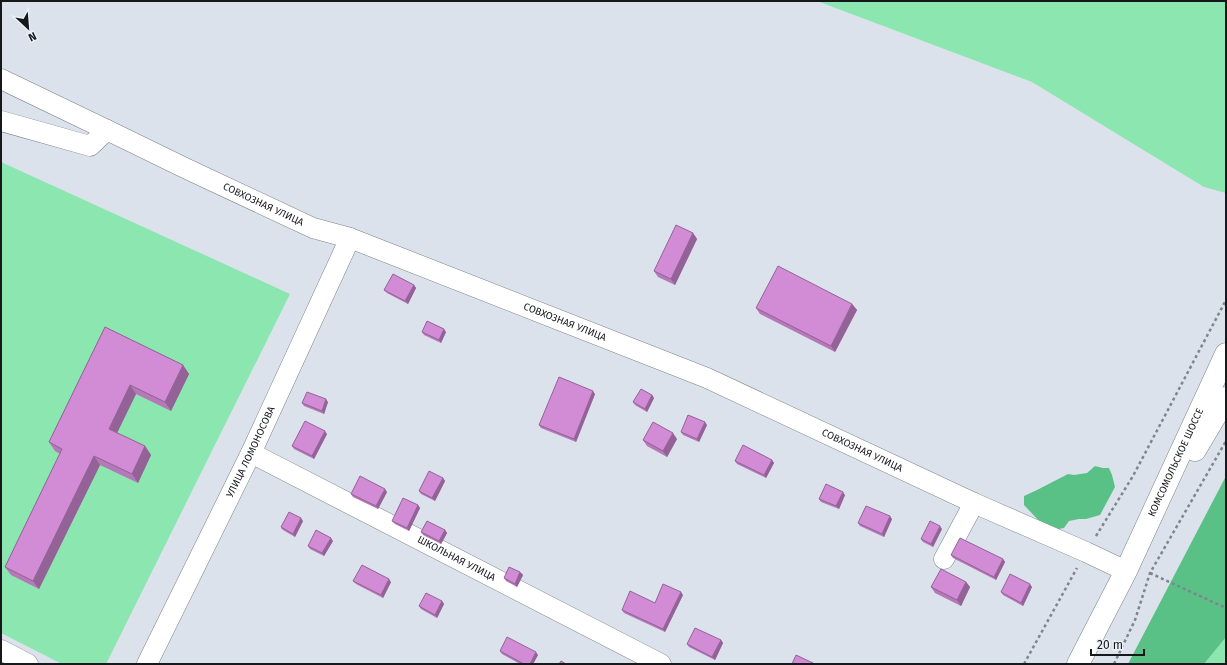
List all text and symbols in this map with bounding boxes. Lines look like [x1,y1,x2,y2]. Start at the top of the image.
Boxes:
north arrow [8,8,48,48]
text: N [26,29,38,44]
street label: СОВХОЗНАЯ УЛИЦА [221,181,306,229]
street label: СОВХОЗНАЯ УЛИЦА [522,301,608,344]
street label: УЛИЦА ЛОМОНОСОВА [224,404,278,500]
street label: КОМСОМОЛЬСКОЕ ШОССЕ [1146,406,1206,519]
street label: СОВХОЗНАЯ УЛИЦА [820,427,905,475]
street label: ШКОЛЬНАЯ УЛИЦА [415,534,498,584]
scale bar [1091,631,1144,657]
text: 20 m [1097,638,1123,652]

